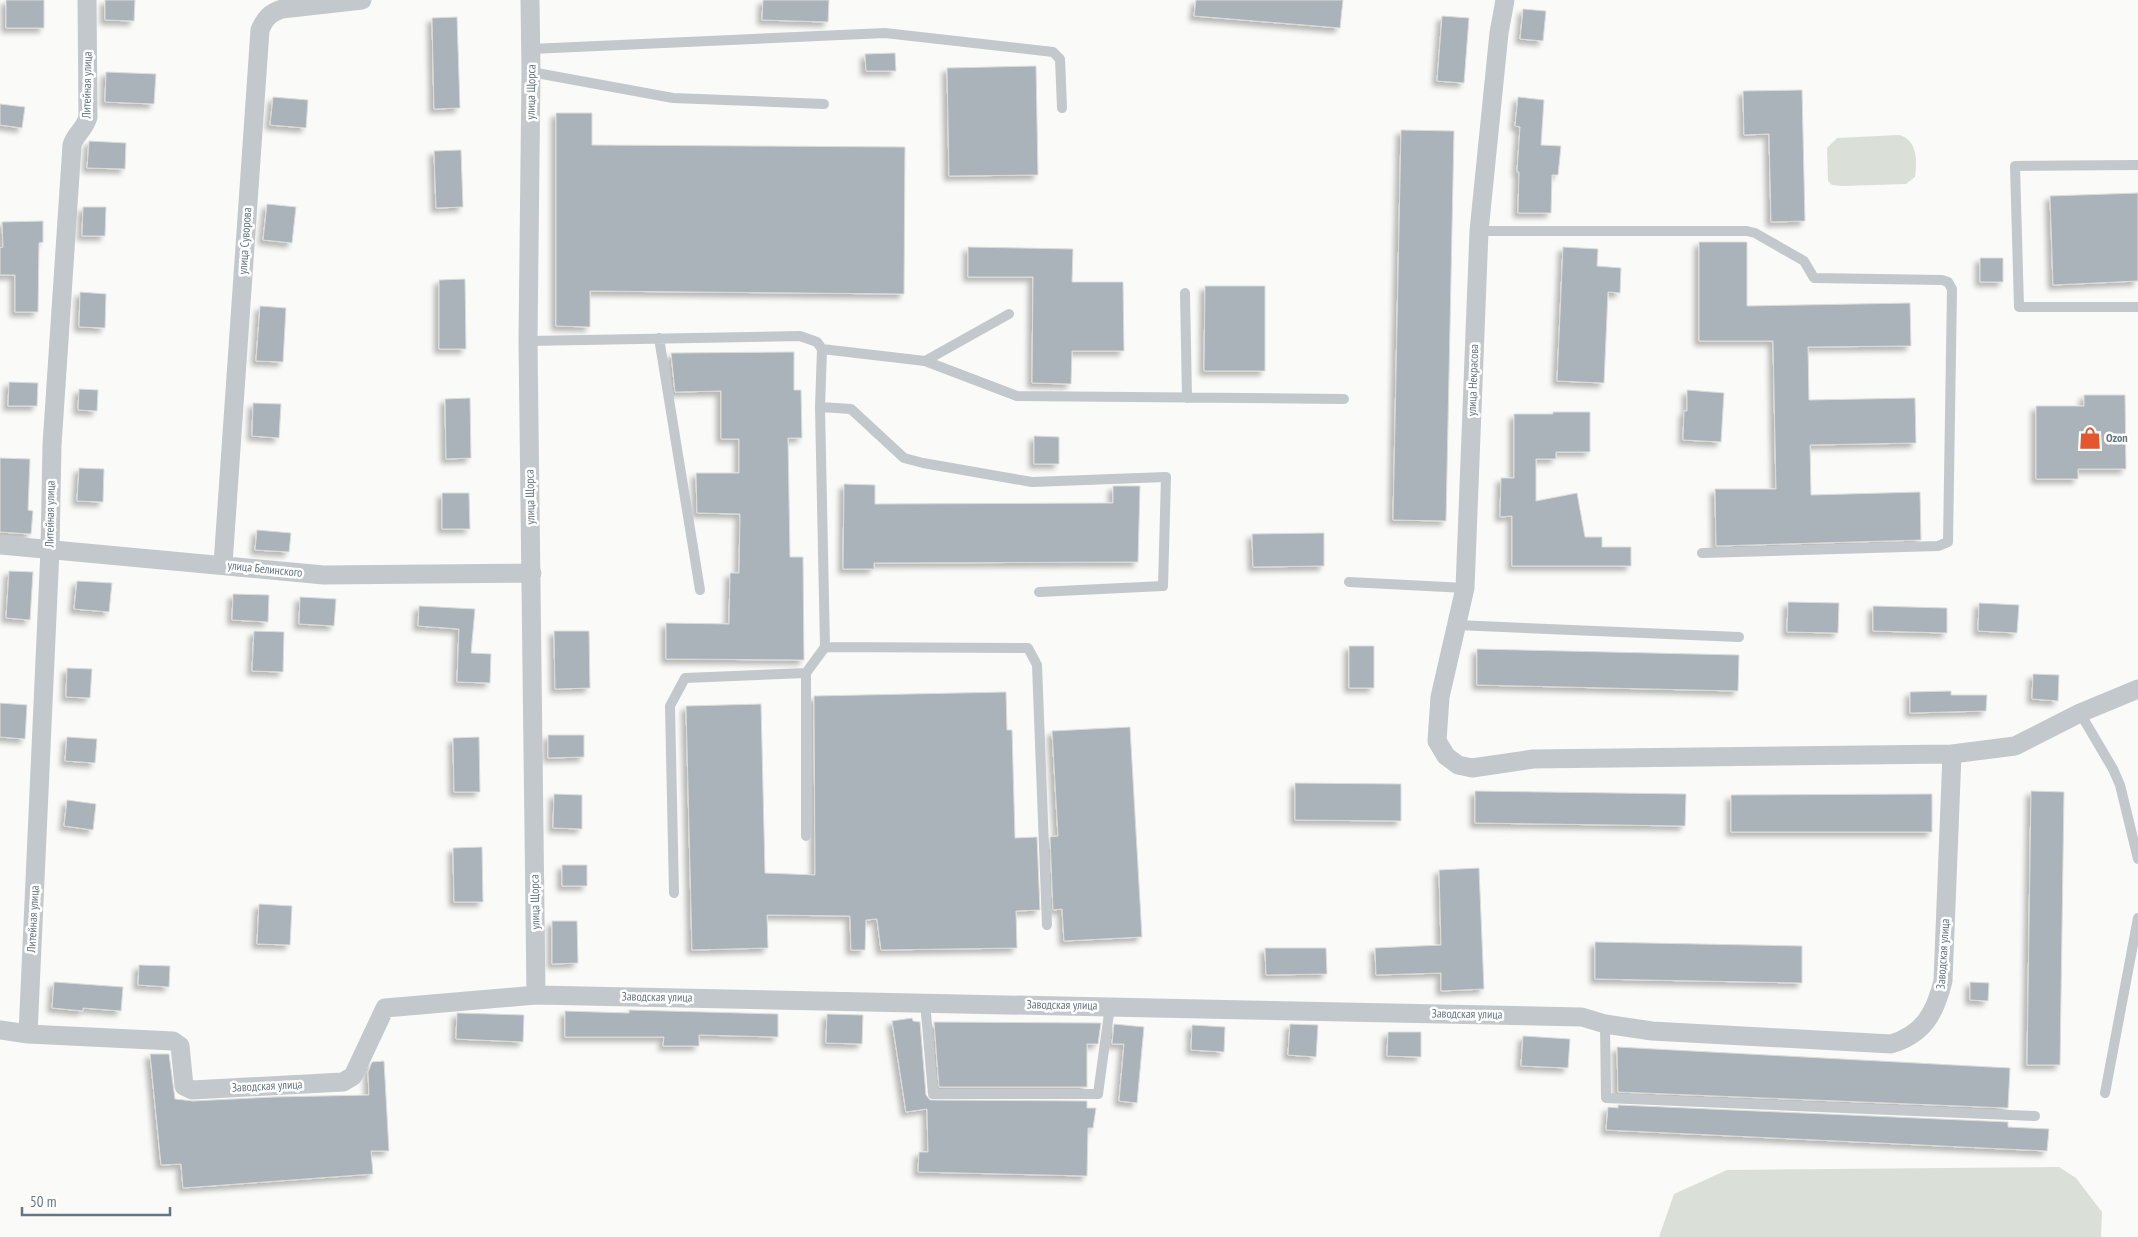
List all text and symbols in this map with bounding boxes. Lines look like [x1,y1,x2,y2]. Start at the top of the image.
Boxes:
street label: Литейная улица [78,51,95,120]
street label: улица Щорса [523,64,538,120]
street label: улица Суворова [235,207,254,275]
street label: улица Некрасова [1464,344,1481,416]
shop icon: Ozon [2077,425,2103,451]
place label: Ozon [2106,430,2128,445]
street label: улица Щорса [522,469,537,525]
street label: Литейная улица [41,480,58,549]
street label: улица Белинского [227,557,303,580]
street label: улица Щорса [527,874,542,930]
street label: Литейная улица [23,885,42,954]
street label: Заводская улица [1933,918,1952,990]
street label: Заводская улица [622,988,693,1005]
street label: Заводская улица [1027,996,1098,1013]
street label: Заводская улица [1432,1005,1503,1022]
street label: Заводская улица [231,1076,303,1095]
scale bar [22,1184,170,1216]
text: 50 m [30,1192,56,1211]

